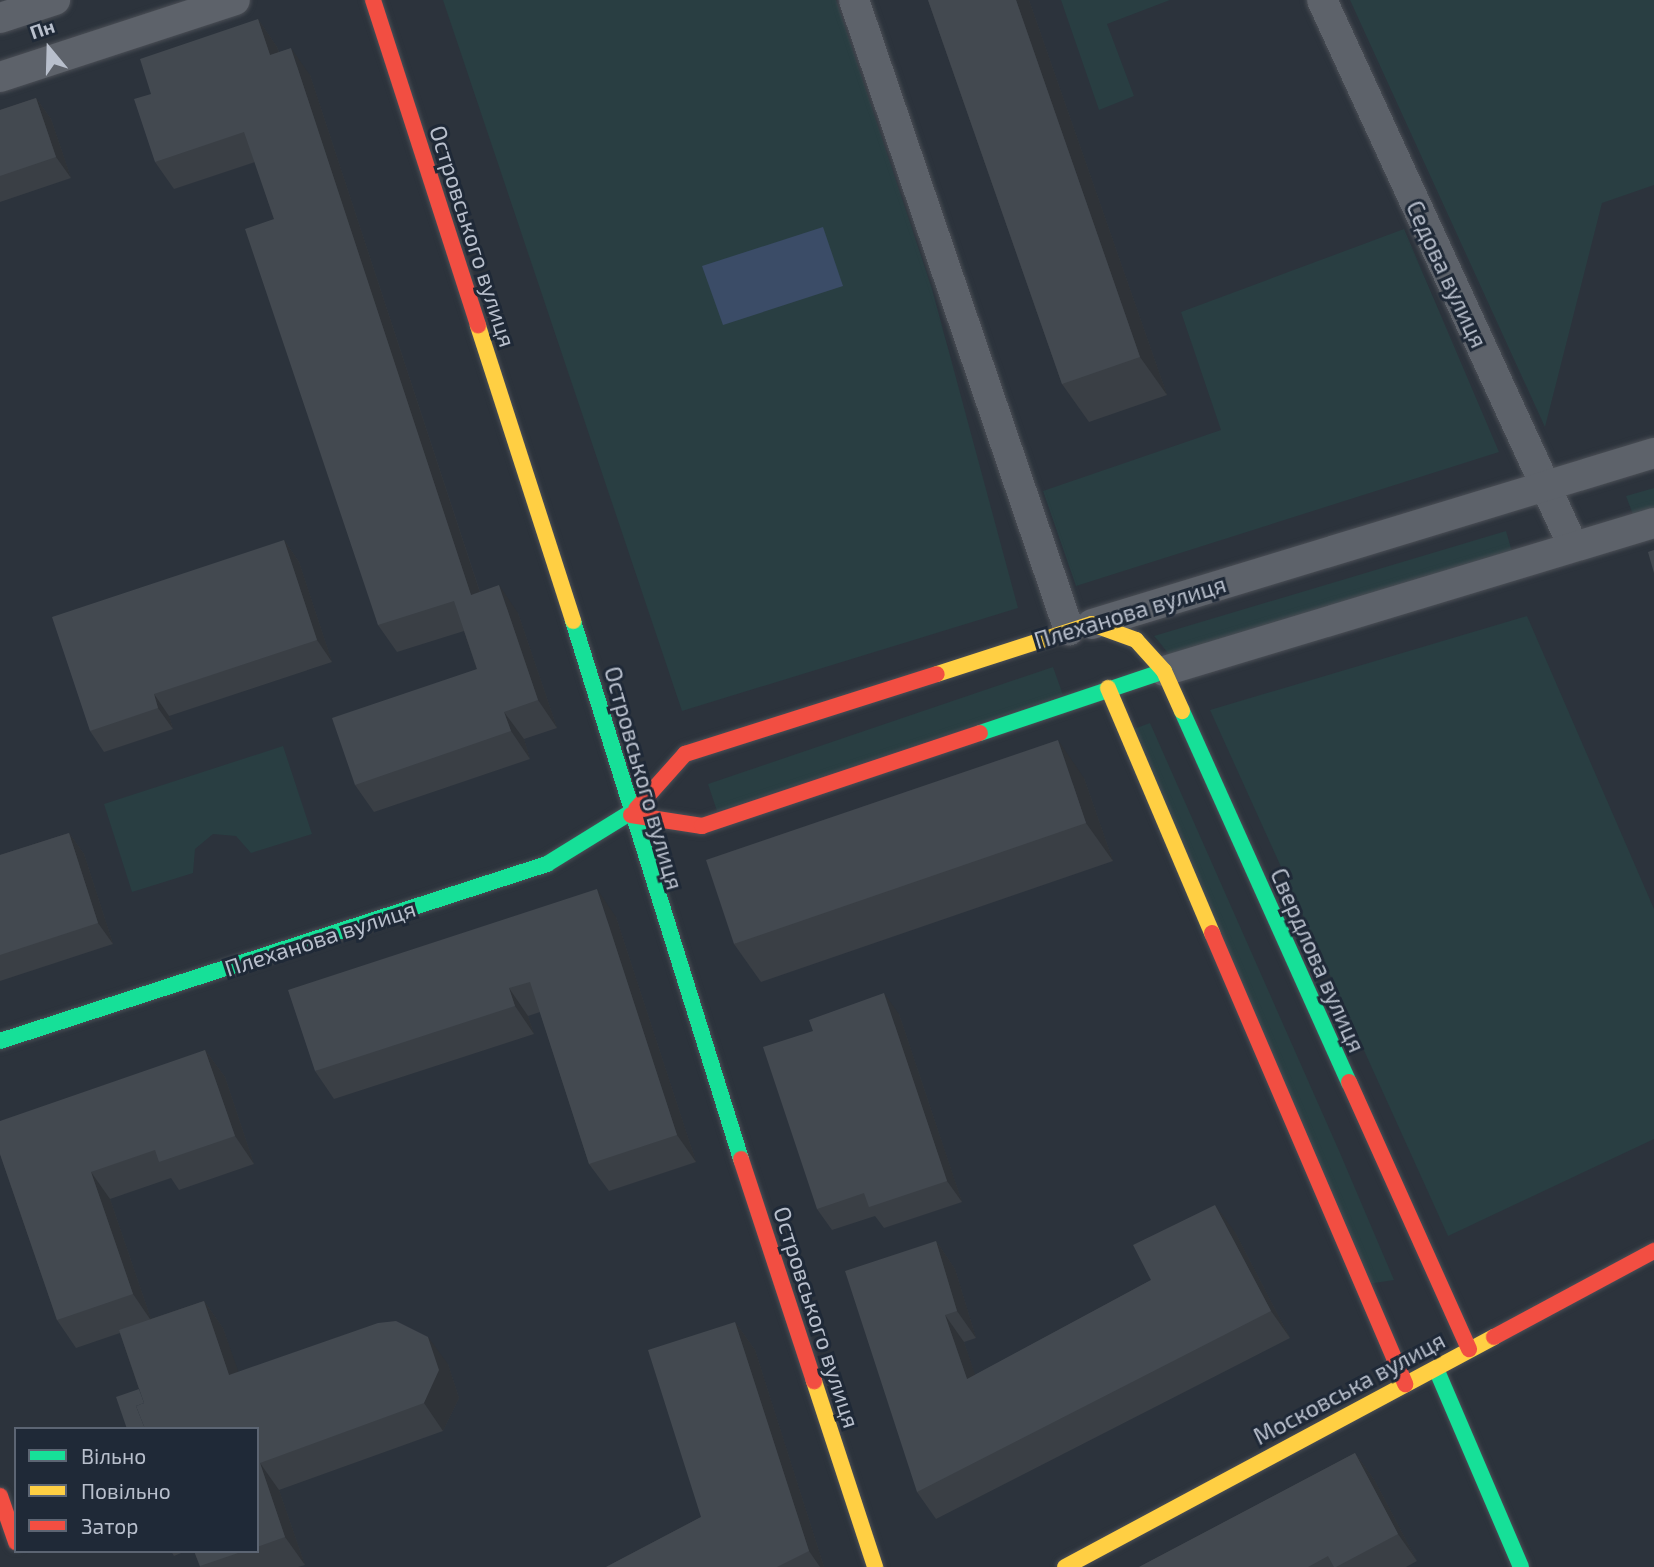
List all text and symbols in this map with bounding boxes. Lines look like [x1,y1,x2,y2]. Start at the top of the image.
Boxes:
north arrow [14,14,84,84]
text: Пн [27,14,57,44]
street label: Островського вулиця [424,122,522,350]
street label: Седова вулиця [1401,196,1493,352]
street label: Плеханова вулиця [1031,570,1229,654]
street label: Островського вулиця [599,663,689,893]
street label: Свердлова вулиця [1265,864,1371,1056]
street label: Плеханова вулиця [221,894,419,982]
street label: Островського вулиця [768,1203,866,1431]
street label: Московська вулиця [1249,1326,1449,1450]
legend [14,1427,259,1553]
text: Вільно [81,1443,146,1468]
text: Повільно [81,1478,171,1503]
text: Затор [81,1513,139,1538]

